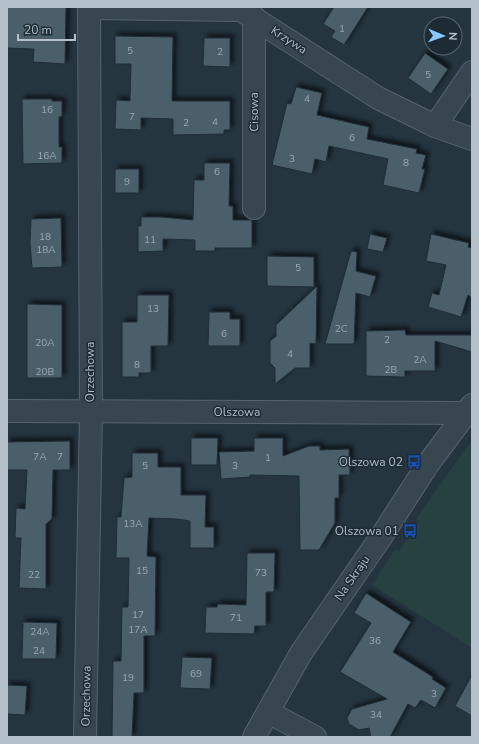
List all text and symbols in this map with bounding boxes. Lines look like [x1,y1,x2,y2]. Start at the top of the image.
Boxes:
scale bar [18,16,75,42]
north arrow [423,16,463,56]
text: 20 m [24,22,52,38]
street label: Krzywa [268,22,310,58]
house number: 1 [339,22,345,36]
text: N [445,32,460,41]
house number: 5 [127,44,133,58]
house number: 2 [217,45,223,59]
house number: 5 [425,68,431,82]
street label: Cisowa [246,92,262,132]
house number: 4 [304,92,310,106]
house number: 16 [41,103,53,117]
house number: 7 [129,110,135,124]
house number: 4 [212,115,218,129]
house number: 2 [183,116,189,130]
house number: 6 [349,131,355,145]
house number: 16A [37,149,57,163]
house number: 3 [289,152,295,166]
house number: 8 [403,156,409,170]
house number: 6 [214,165,220,179]
house number: 9 [124,175,130,189]
house number: 18 [39,230,51,244]
house number: 11 [144,233,156,247]
house number: 18A [36,243,56,257]
house number: 5 [295,261,301,275]
house number: 13 [147,302,159,316]
house number: 2C [335,322,348,336]
house number: 6 [221,327,227,341]
house number: 2 [384,333,390,347]
house number: 20A [35,336,55,350]
street label: Orzechowa [82,342,98,402]
house number: 4 [287,347,293,361]
house number: 2A [413,353,427,367]
house number: 8 [134,358,140,372]
house number: 2B [385,363,398,377]
house number: 20B [36,365,55,379]
street label: Olszowa [214,404,260,420]
house number: 7A [33,450,47,464]
house number: 7 [57,450,63,464]
house number: 1 [265,451,271,465]
place label: Olszowa 02 [339,454,403,470]
bus stop icon: Olszowa 02 [406,454,422,470]
house number: 5 [142,459,148,473]
house number: 3 [232,459,238,473]
house number: 13A [123,517,143,531]
place label: Olszowa 01 [335,523,399,539]
bus stop icon: Olszowa 01 [402,523,418,539]
street label: Na Skraju [331,552,373,604]
house number: 15 [136,564,148,578]
house number: 73 [255,566,267,580]
house number: 22 [28,568,40,582]
house number: 17 [132,608,144,622]
house number: 71 [230,611,242,625]
house number: 17A [128,623,148,637]
house number: 24A [30,625,50,639]
house number: 36 [369,634,381,648]
house number: 24 [33,644,45,658]
street label: Orzechowa [77,666,95,726]
house number: 69 [190,667,202,681]
house number: 19 [122,671,134,685]
house number: 3 [431,687,437,701]
house number: 34 [370,708,382,722]

